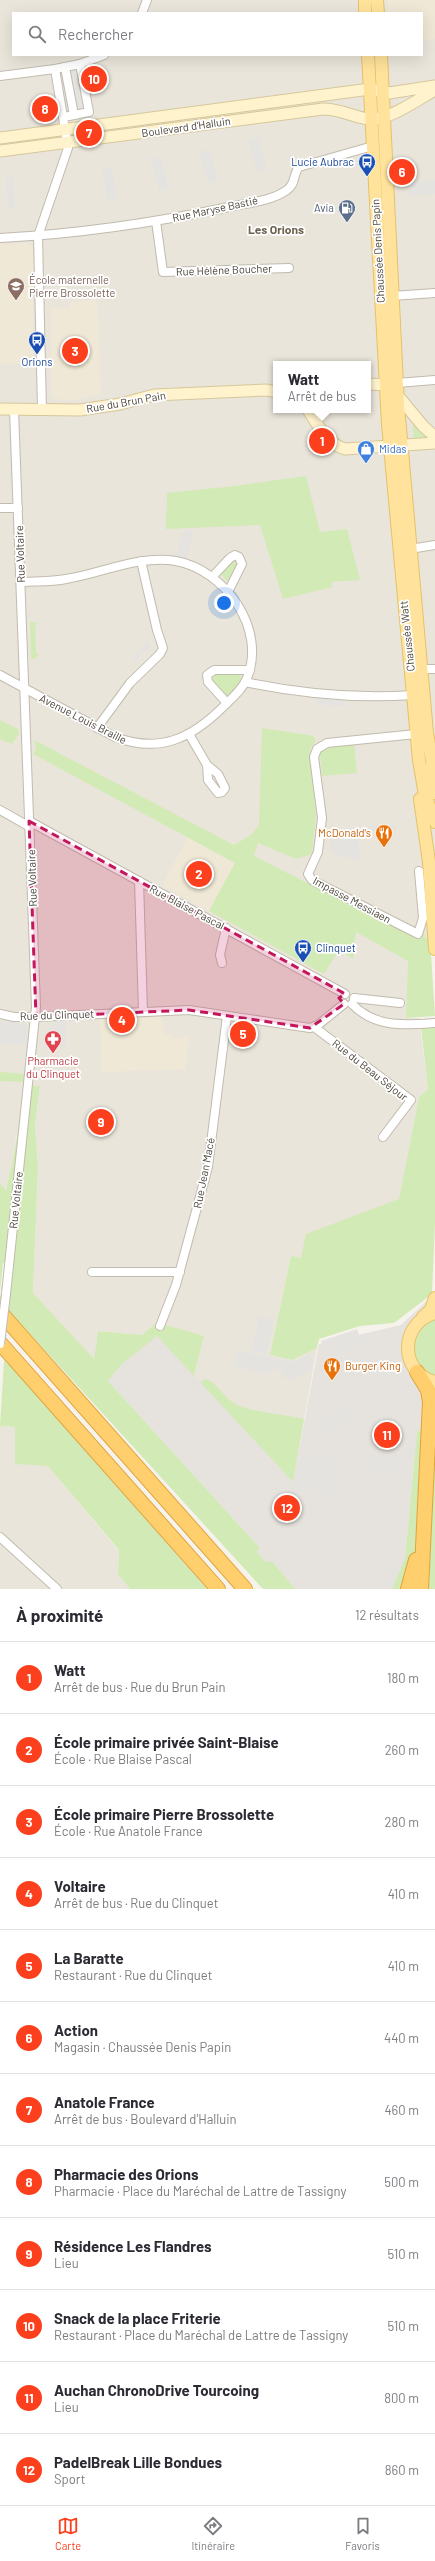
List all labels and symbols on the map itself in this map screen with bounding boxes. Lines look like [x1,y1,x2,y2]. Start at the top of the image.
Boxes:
pin: 10 [81,64,107,94]
pin: 8 [32,94,58,124]
street label: Boulevard d'Halluin [141,114,231,139]
pin: 7 [76,118,102,148]
bus stop icon: Lucie Aubrac [357,152,377,177]
place label: Lucie Aubrac [291,155,354,168]
pin: 6 [389,157,415,187]
street label: Rue Maryse Bastié [171,193,259,224]
fuel station icon: Avia [337,198,357,223]
street label: Chaussée Denis Papin [368,199,387,303]
place label: Avia [314,201,334,214]
district label: Les Orions [248,222,304,236]
street label: Rue Hélène Boucher [176,261,272,278]
place label: École maternelle Pierre Brossolette [29,273,116,299]
school or university icon: École maternelle Pierre Brossolette [6,276,26,301]
bus stop icon: Orions [27,330,47,355]
pin: 3 [62,336,88,366]
place label: Orions [22,355,52,368]
street label: Rue du Brun Pain [85,388,167,415]
pin: 1 [309,426,335,456]
shop icon: Midas [356,439,376,464]
place label: Midas [379,442,407,455]
street label: Rue Voltaire [12,525,27,583]
your location [214,593,234,613]
street label: Chaussée Watt [396,600,417,672]
street label: Avenue Louis Braille [38,691,129,746]
restaurant icon: McDonald's [374,823,394,848]
place label: McDonald's [318,826,371,839]
street label: Rue Voltaire [24,849,39,907]
pin: 2 [186,859,212,889]
street label: Impasse Messiaen [311,874,393,926]
street label: Rue Blaise Pascal [147,881,227,932]
bus stop icon: Clinquet [293,938,313,963]
place label: Clinquet [316,941,356,954]
pin: 4 [109,1005,135,1035]
street label: Rue du Clinquet [20,1007,94,1022]
pin: 5 [230,1019,256,1049]
pharmacy icon: Pharmacie du Clinquet [43,1029,63,1054]
street label: Rue du Beau Séjour [330,1036,411,1103]
place label: Pharmacie du Clinquet [26,1054,80,1080]
pin: 9 [88,1107,114,1137]
street label: Rue Jean Macé [190,1136,217,1209]
street label: Rue Voltaire [6,1171,25,1229]
restaurant icon: Burger King [322,1356,342,1381]
place label: Burger King [345,1359,401,1372]
pin: 11 [374,1420,400,1450]
pin: 12 [274,1493,300,1523]

